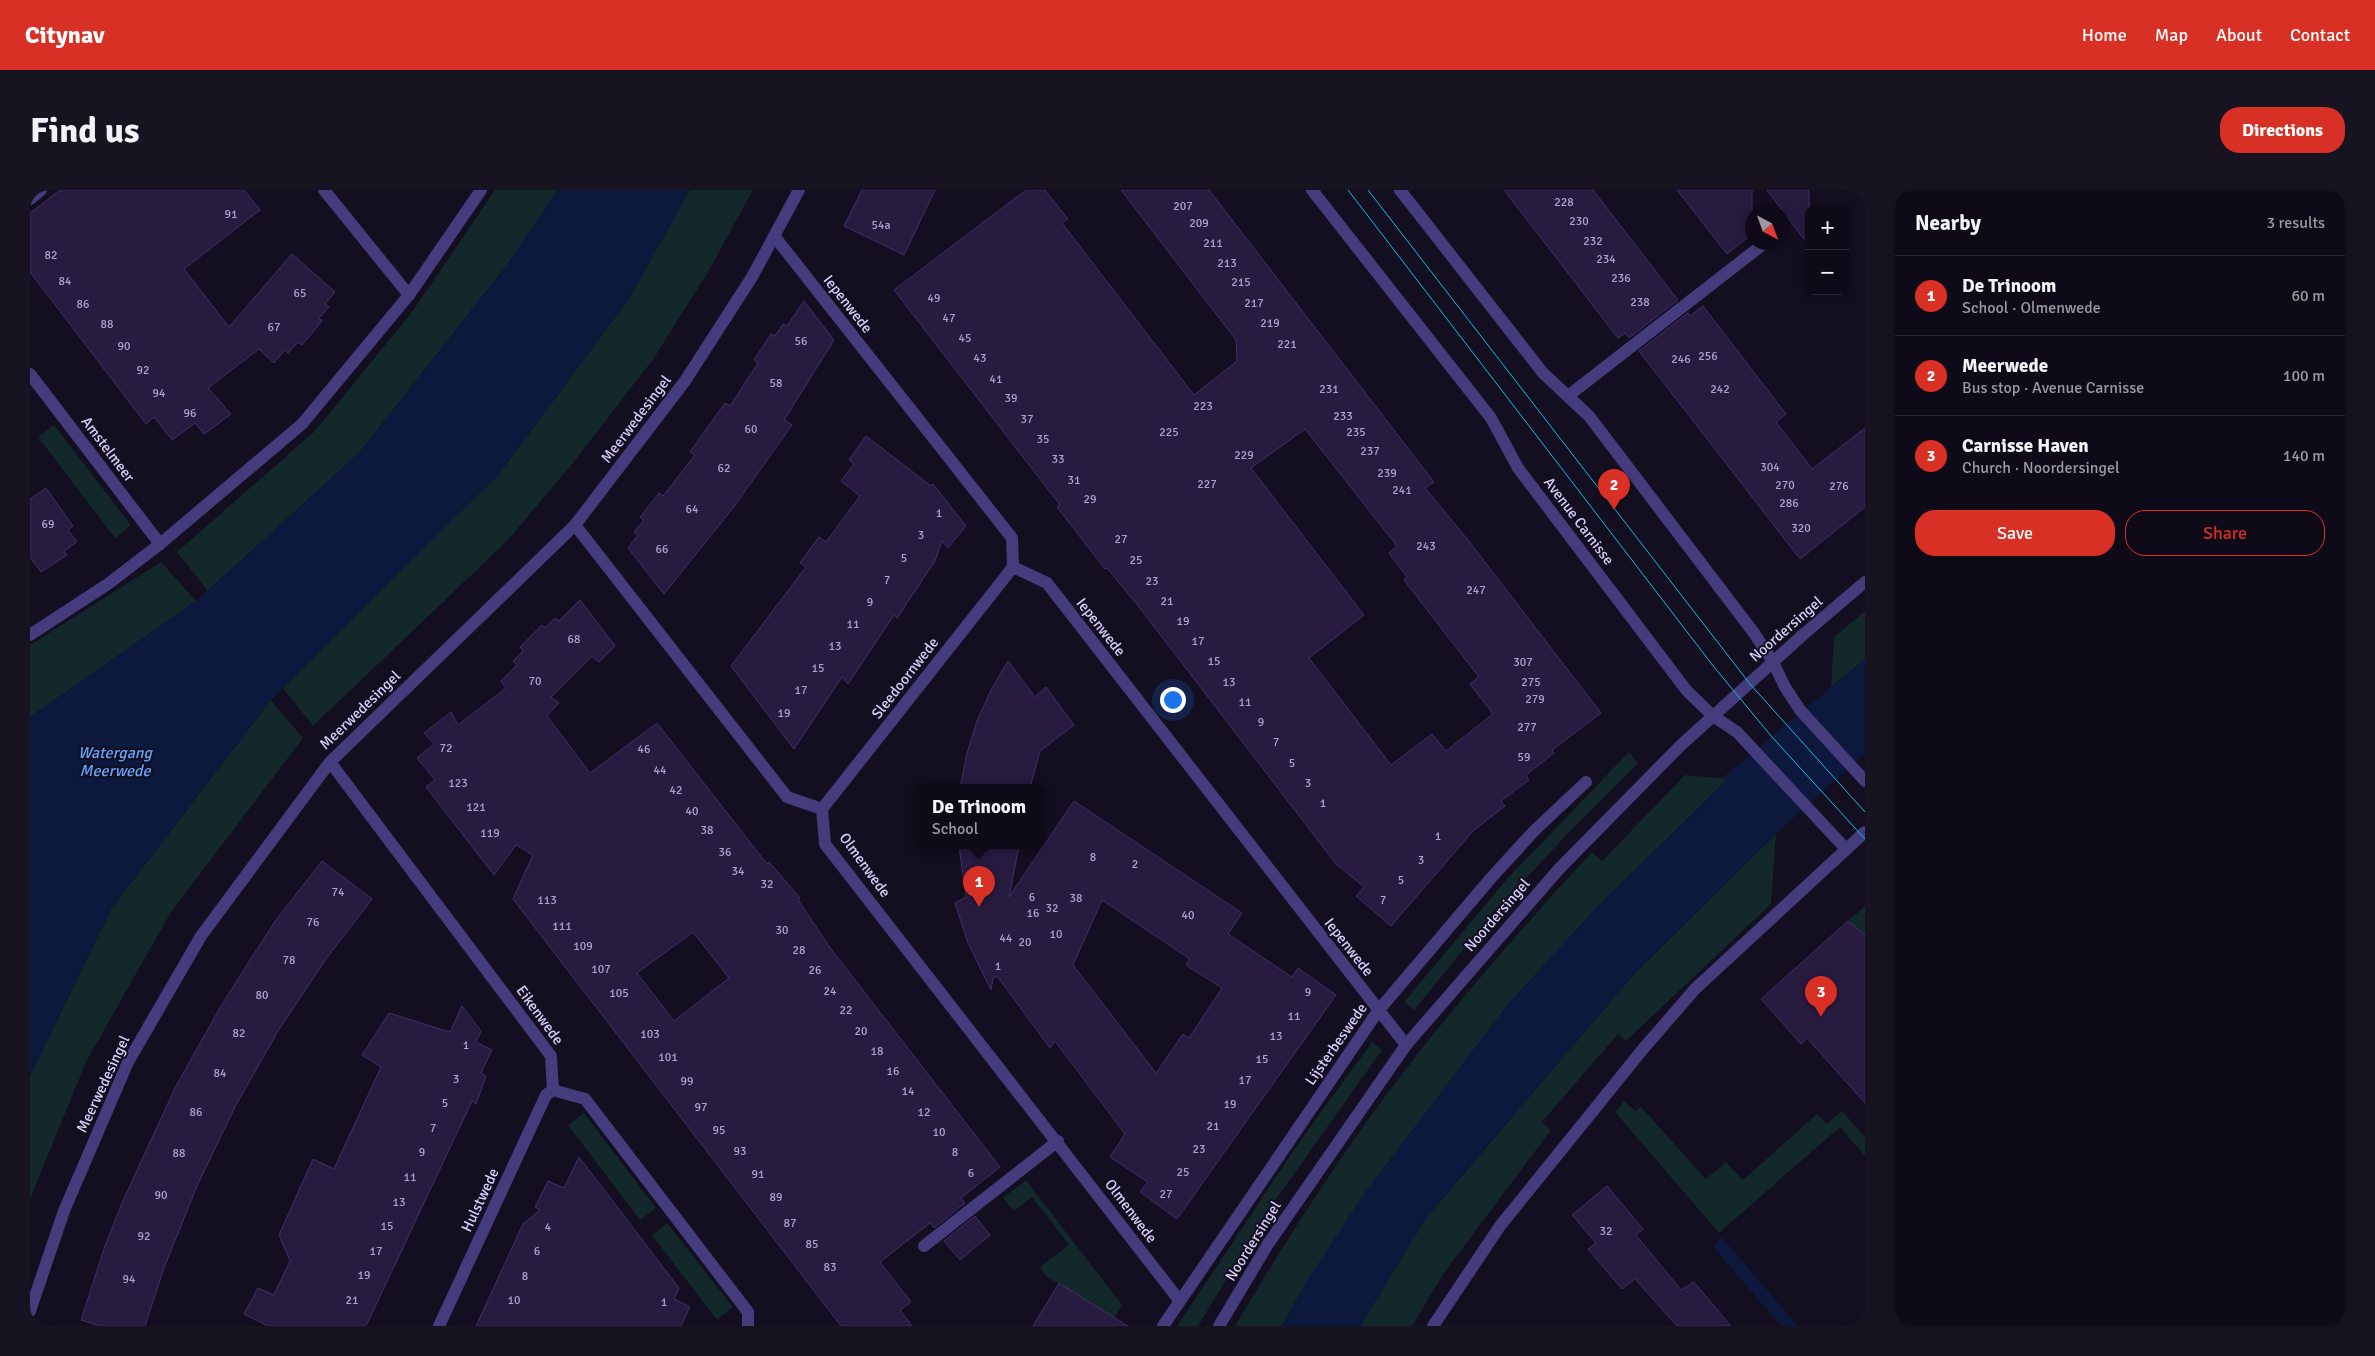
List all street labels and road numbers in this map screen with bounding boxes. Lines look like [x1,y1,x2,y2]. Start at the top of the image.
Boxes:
street label: Iepenwede [820,271,876,337]
street label: Meerwedesingel [597,372,675,466]
street label: Amstelmeer [78,413,139,486]
street label: Avenue Carnisse [1540,474,1618,568]
street label: Noordersingel [1746,592,1826,666]
street label: Iepenwede [1073,594,1129,660]
street label: Sleedoornwede [868,634,942,722]
street label: Meerwedesingel [316,667,404,753]
street label: Olmenwede [836,829,894,901]
street label: Noordersingel [1460,875,1534,955]
street label: Iepenwede [1321,914,1377,980]
street label: Eikenwede [512,982,568,1048]
street label: Lijsterbeswede [1301,999,1371,1089]
street label: Meerwedesingel [73,1033,133,1135]
street label: Hulstwede [457,1165,503,1235]
street label: Olmenwede [1101,1176,1161,1246]
street label: Noordersingel [1221,1198,1285,1284]

